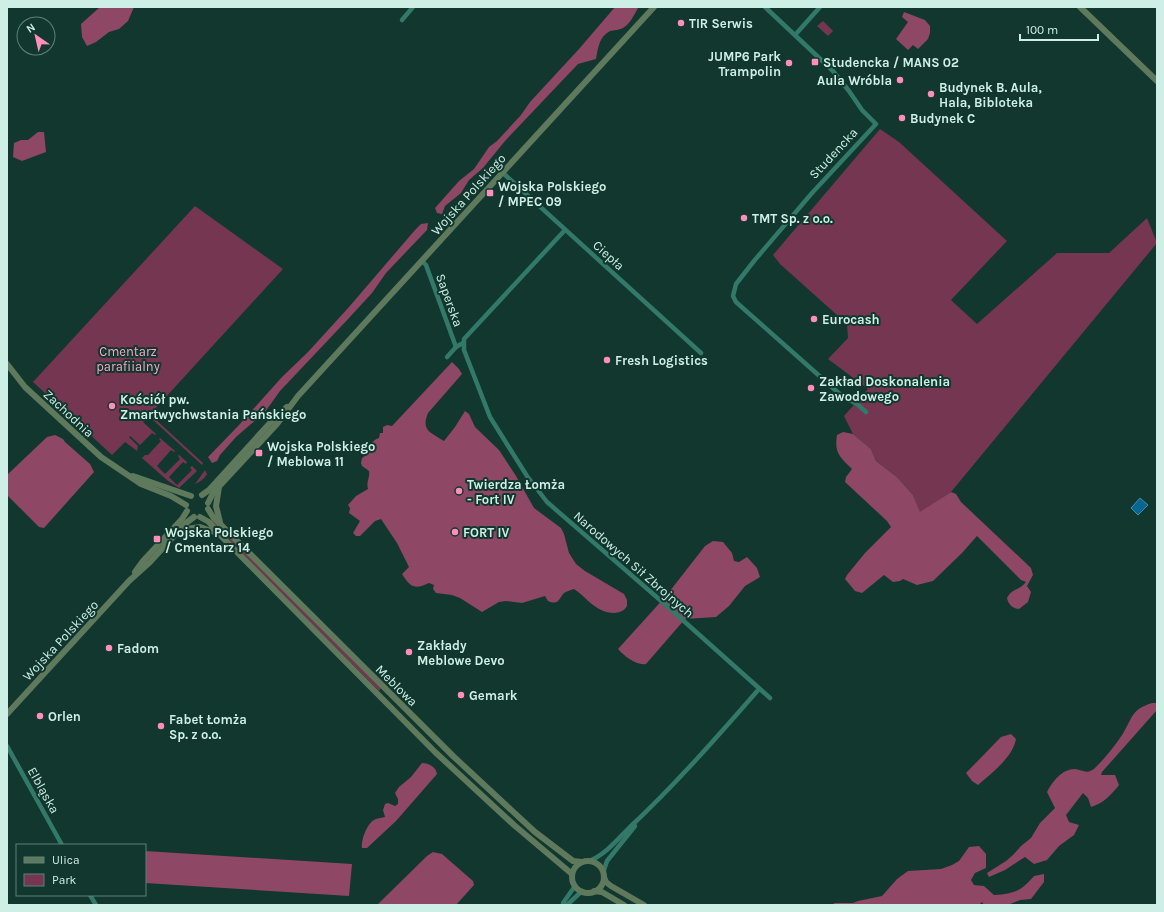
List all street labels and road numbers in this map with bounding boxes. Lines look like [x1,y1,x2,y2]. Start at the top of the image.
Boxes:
street label: Studencka [806,125,861,182]
street label: Wojska Polskiego [428,151,509,238]
street label: Ciepła [590,237,627,273]
street label: Saperska [433,272,466,329]
street label: Zachodnia [40,386,97,440]
street label: Narodowych Sił Zbrojnych [571,508,697,621]
street label: Wojska Polskiego [19,597,101,683]
street label: Meblowa [373,661,421,709]
street label: Elbląska [25,764,62,816]

